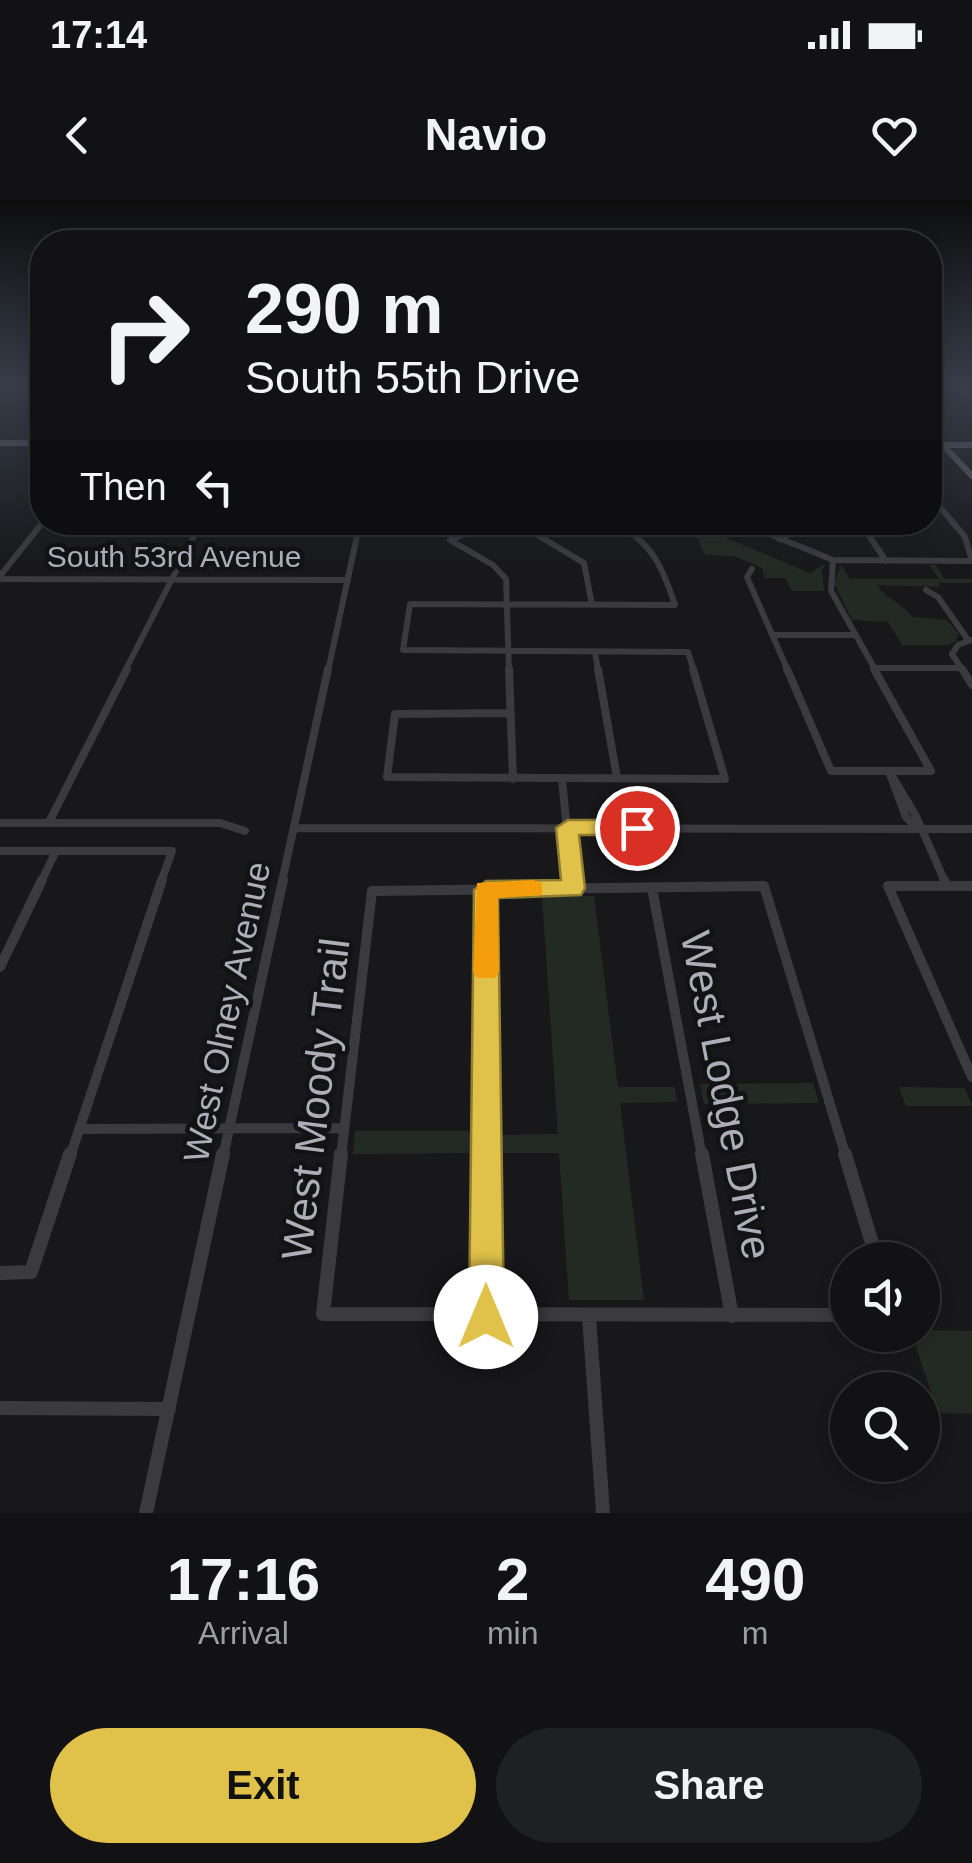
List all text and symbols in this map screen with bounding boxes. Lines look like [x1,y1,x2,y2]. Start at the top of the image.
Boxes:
text: 17:14 [50,14,147,56]
icon: back [50,108,105,163]
icon: heart [867,108,922,163]
text: Navio [425,109,547,160]
icon: right [80,270,210,400]
text: 290 m [245,270,443,348]
text: South 55th Drive [245,352,580,403]
icon: left [187,460,242,515]
text: Then [80,466,167,508]
street label: South 53rd Avenue [47,540,301,573]
pin [595,786,680,871]
icon: arrive [610,801,665,856]
street label: West Olney Avenue [176,858,277,1166]
street label: West Lodge Drive [672,927,781,1263]
street label: West Moody Trail [272,936,359,1263]
map controls [830,1242,940,1482]
button: sound [830,1242,940,1352]
position arrow [434,1265,538,1369]
button: search [830,1372,940,1482]
text: 17:16 [167,1546,320,1613]
text: 2 [496,1546,529,1613]
text: 490 [705,1546,805,1613]
text: Arrival [198,1615,289,1651]
text: min [487,1615,538,1651]
text: m [742,1615,769,1651]
button: Exit [50,1728,476,1843]
button: Share [496,1728,922,1843]

